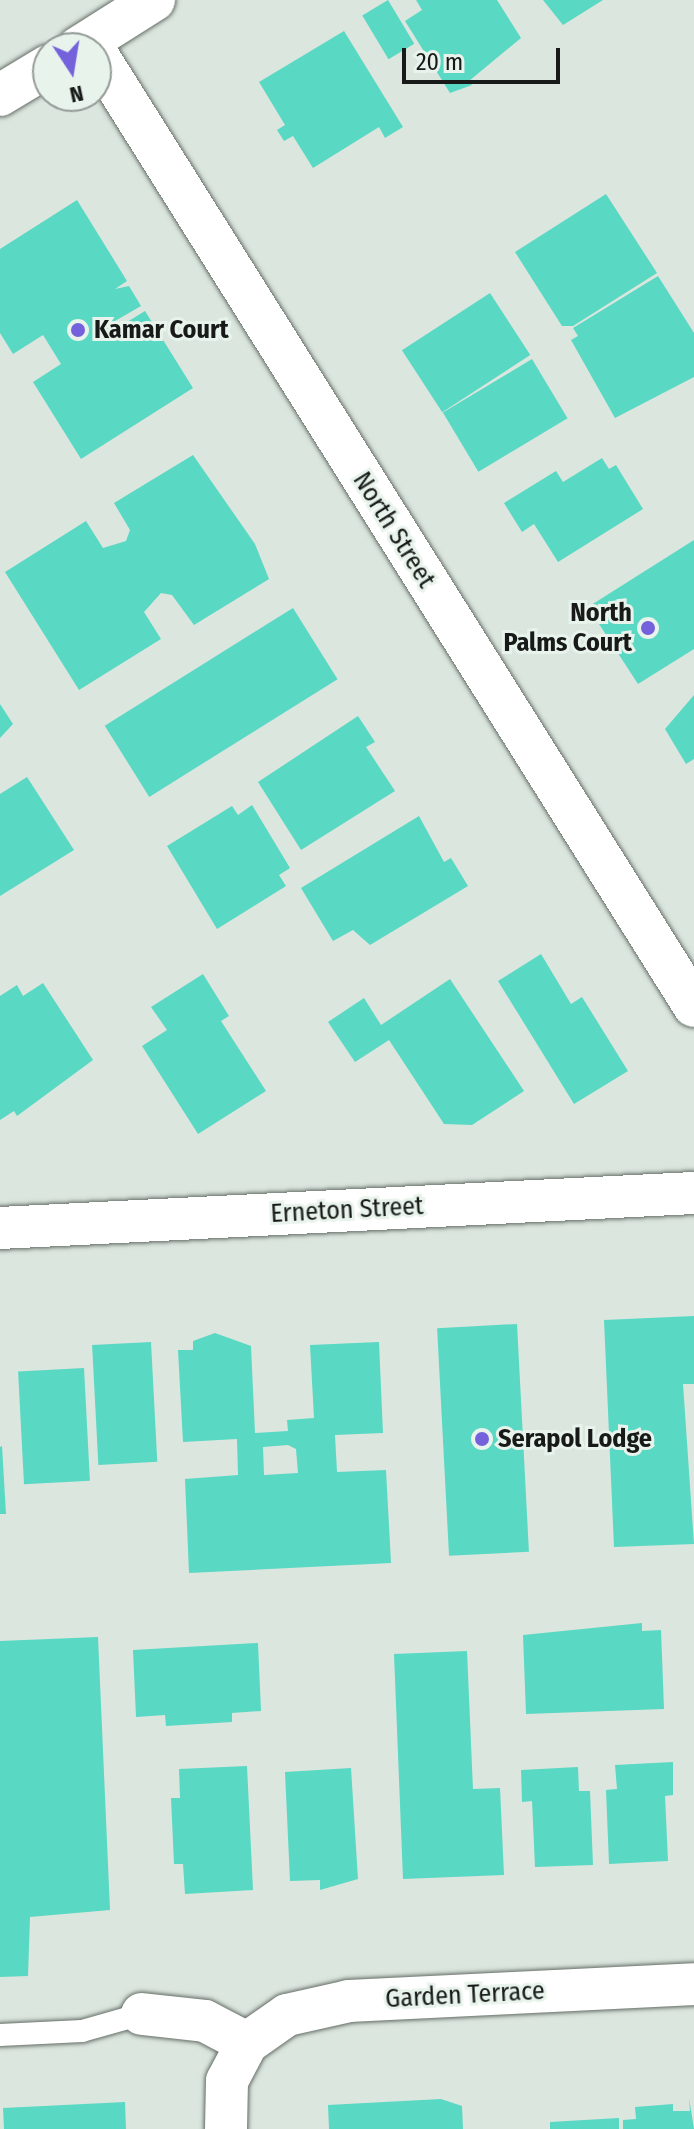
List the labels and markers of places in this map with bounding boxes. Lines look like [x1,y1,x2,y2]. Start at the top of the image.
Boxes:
place label: Kamar Court [94,314,229,346]
marker: Kamar Court [69,321,87,339]
place label: North Palms Court [504,597,632,658]
marker: North Palms Court [639,619,657,637]
place label: Serapol Lodge [498,1423,652,1455]
marker: Serapol Lodge [473,1430,491,1448]

